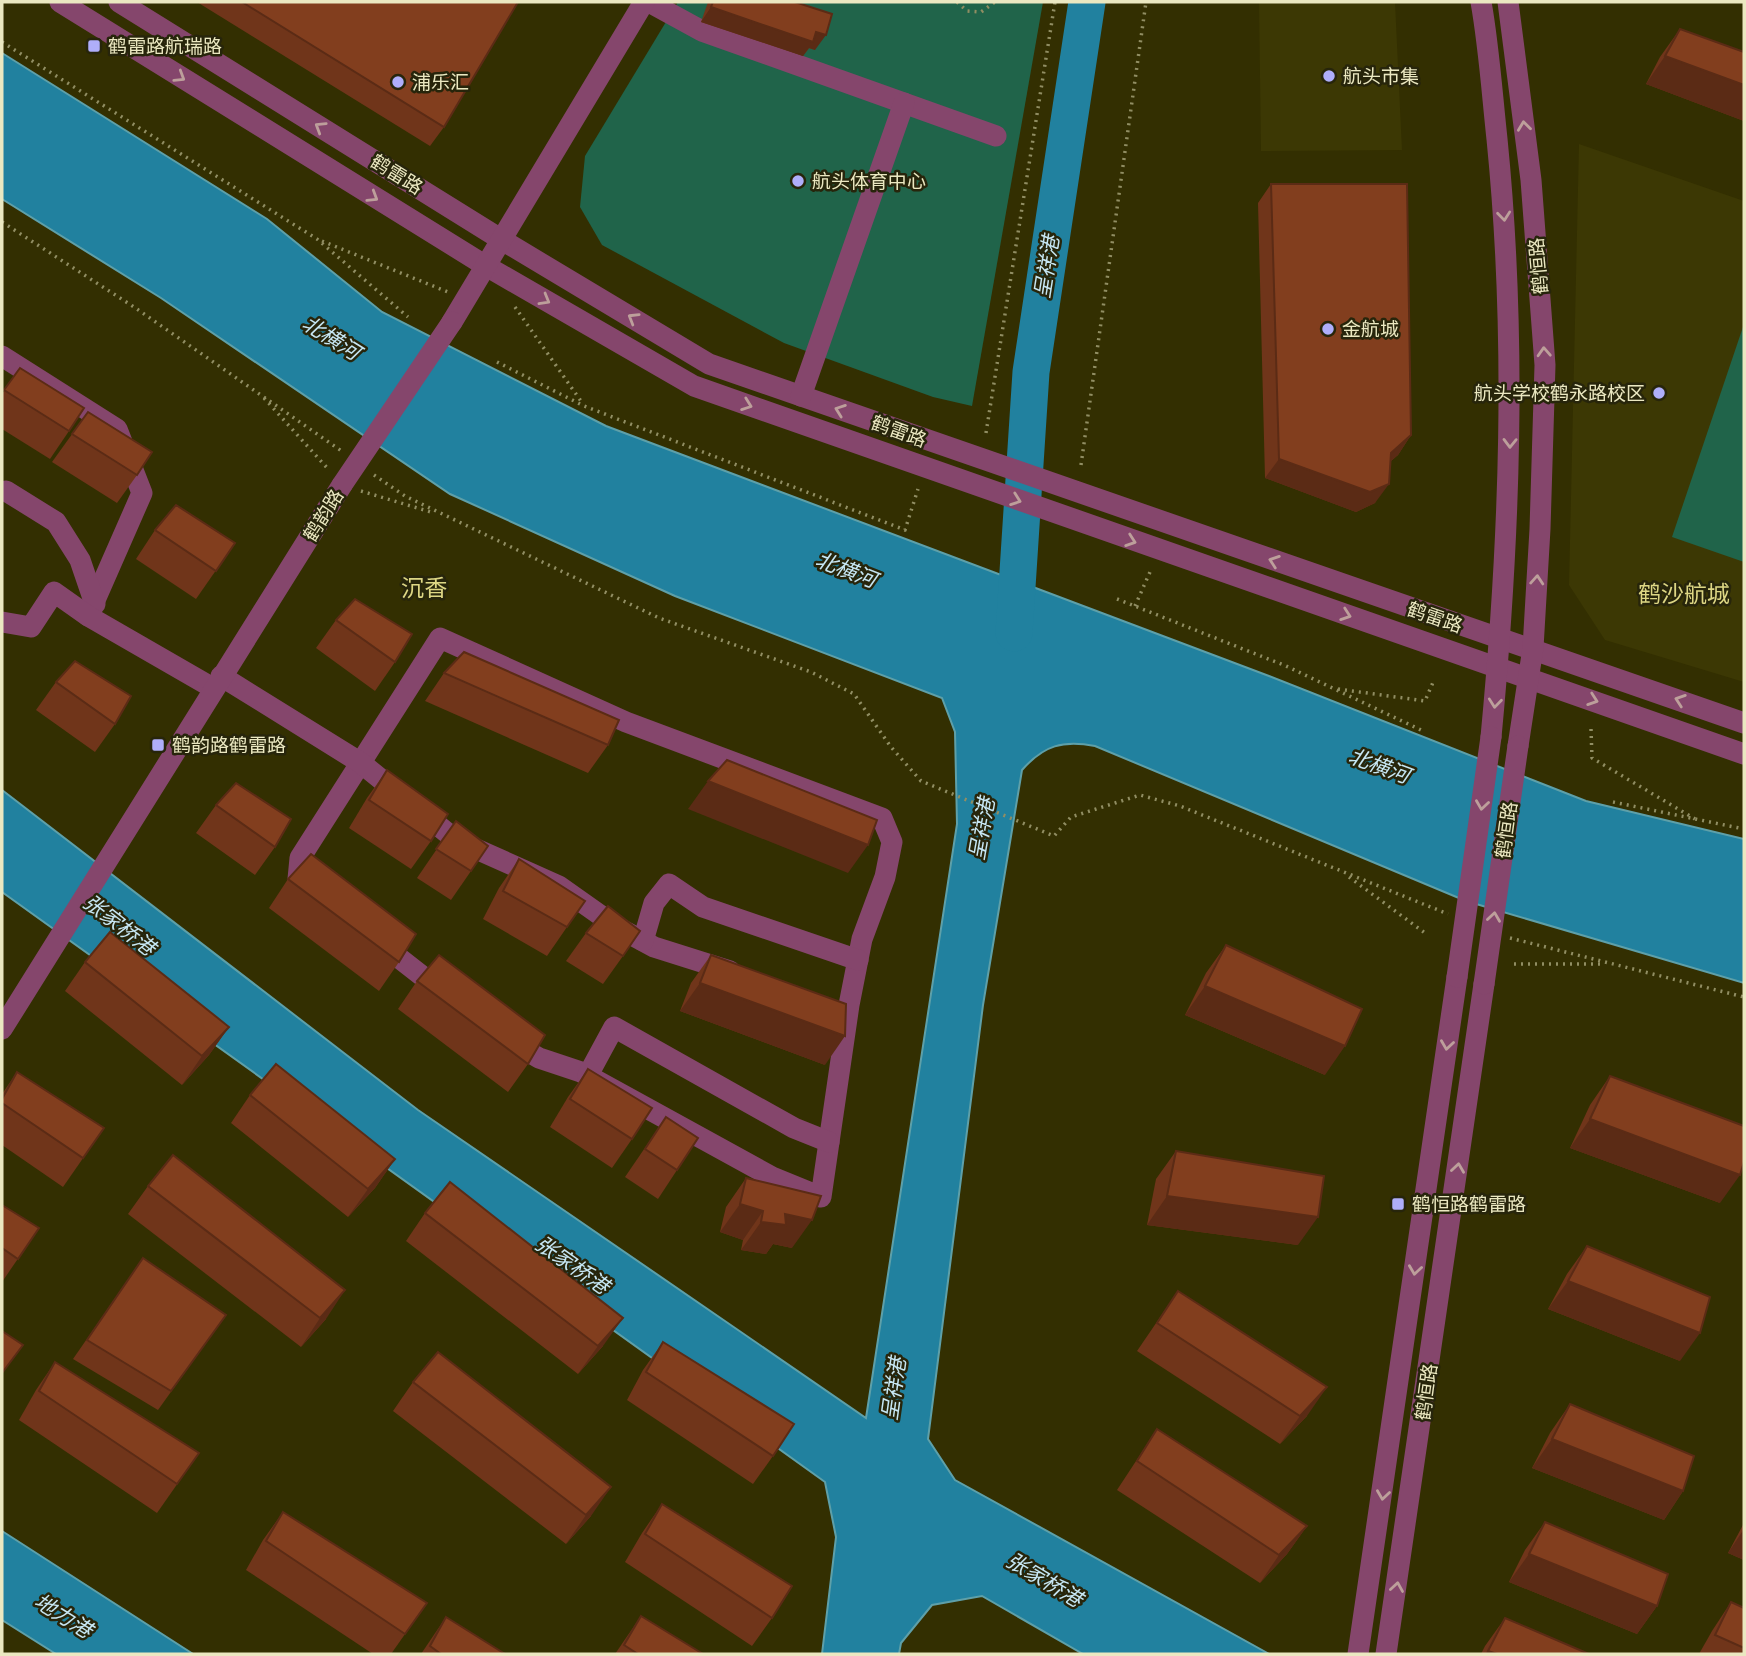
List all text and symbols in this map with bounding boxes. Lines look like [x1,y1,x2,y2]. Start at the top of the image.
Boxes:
place label: 鹤雷路航瑞路 [108,36,222,57]
marker: 鹤雷路航瑞路 [86,38,102,54]
place label: 航头市集 [1343,66,1419,87]
one-way arrow [172,68,185,81]
marker: 航头市集 [1321,68,1337,84]
place label: 浦乐汇 [412,72,469,93]
marker: 浦乐汇 [390,74,406,90]
one-way arrow [1516,120,1531,132]
one-way arrow [314,122,327,135]
street label: 鹤雷路 [367,150,426,198]
place label: 航头体育中心 [812,171,926,192]
marker: 航头体育中心 [790,173,806,189]
one-way arrow [366,188,379,201]
one-way arrow [1497,210,1512,221]
water label: 呈祥港 [1030,231,1063,300]
street label: 鹤恒路 [1526,237,1551,295]
one-way arrow [537,292,550,305]
water label: 北横河 [298,311,367,366]
one-way arrow [627,313,640,326]
place label: 金航城 [1342,319,1399,340]
marker: 金航城 [1320,321,1336,337]
one-way arrow [1537,347,1552,358]
place label: 航头学校鹤永路校区 [1474,383,1645,404]
marker: 航头学校鹤永路校区 [1651,385,1667,401]
one-way arrow [740,397,752,411]
one-way arrow [834,404,846,418]
street label: 鹤雷路 [868,412,929,451]
one-way arrow [1502,438,1517,449]
street label: 鹤韵路 [299,486,347,545]
one-way arrow [1009,492,1021,506]
one-way arrow [1124,533,1136,547]
water label: 北横河 [813,548,883,593]
one-way arrow [1269,555,1281,569]
one-way arrow [1529,574,1544,585]
district label: 沉香 [401,575,447,601]
district label: 鹤沙航城 [1638,581,1730,607]
street label: 鹤雷路 [1404,598,1465,637]
one-way arrow [1339,607,1351,621]
one-way arrow [1586,692,1598,706]
one-way arrow [1674,694,1686,708]
one-way arrow [1487,697,1502,709]
place label: 鹤韵路鹤雷路 [172,735,286,756]
marker: 鹤韵路鹤雷路 [150,737,166,753]
water label: 北横河 [1346,744,1416,788]
water label: 呈祥港 [965,793,999,862]
one-way arrow [1474,799,1489,811]
street label: 鹤恒路 [1492,800,1521,860]
water label: 张家桥港 [79,890,162,961]
one-way arrow [1486,911,1501,922]
one-way arrow [1440,1039,1455,1051]
one-way arrow [1450,1162,1465,1174]
place label: 鹤恒路鹤雷路 [1412,1194,1526,1215]
marker: 鹤恒路鹤雷路 [1390,1196,1406,1212]
water label: 张家桥港 [531,1231,616,1300]
one-way arrow [1408,1264,1423,1276]
water label: 呈祥港 [878,1353,910,1422]
street label: 鹤恒路 [1412,1362,1441,1422]
one-way arrow [1375,1489,1390,1501]
water label: 张家桥港 [1002,1548,1089,1613]
one-way arrow [1389,1581,1404,1593]
water label: 地力港 [30,1589,99,1644]

